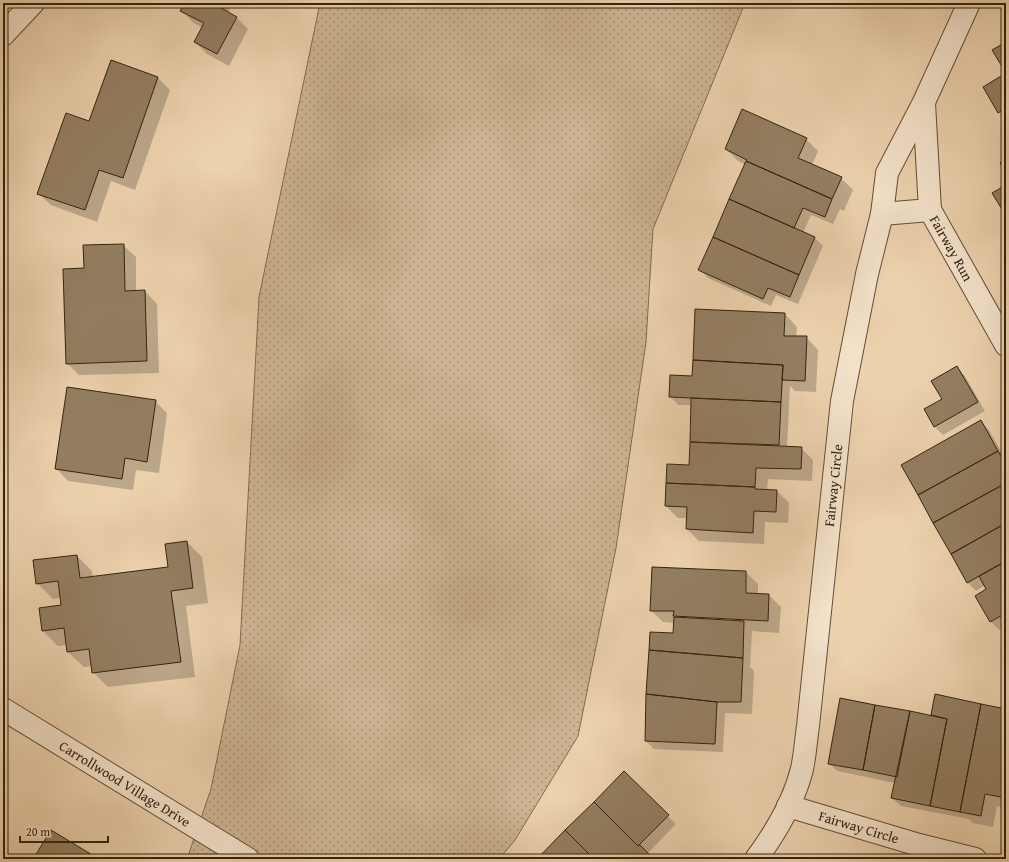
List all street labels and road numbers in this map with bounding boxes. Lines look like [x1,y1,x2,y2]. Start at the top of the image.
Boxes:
street label: Fairway Run [925,212,978,285]
street label: Fairway Circle [819,443,847,528]
street label: Carrollwood Village Drive [55,736,195,832]
street label: Fairway Circle [816,806,902,849]

